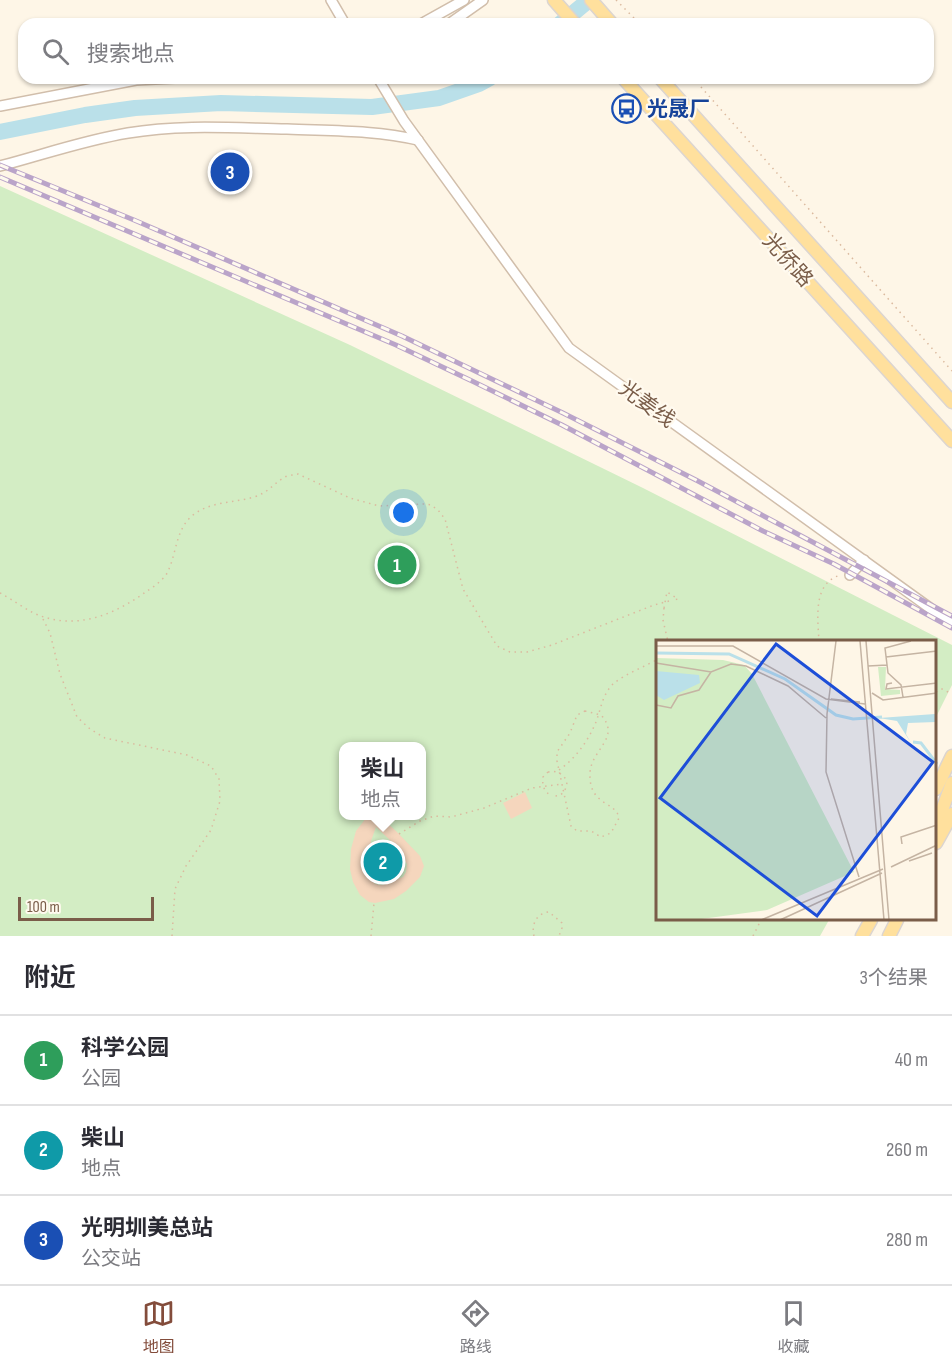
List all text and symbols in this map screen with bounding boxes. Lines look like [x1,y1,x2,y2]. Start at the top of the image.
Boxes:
search box [18,18,934,84]
icon: search [39,35,72,68]
text: 搜索地点 [87,41,175,68]
bus stop icon: 光晟厂 [610,93,642,125]
place label: 光晟厂 [647,97,710,122]
pin: 3 [210,150,250,195]
street label: 光侨路 [757,229,818,292]
street label: 光姜线 [614,376,680,433]
your location [389,498,418,527]
pin: 1 [378,542,416,588]
inset map [656,640,937,921]
popup [339,742,426,820]
text: 柴山 [360,756,405,783]
text: 地点 [360,788,400,812]
pin: 2 [364,840,403,884]
scale bar [18,894,154,922]
text: 100 m [27,898,60,917]
text: 附近 [24,963,76,994]
text: 3个结果 [860,966,928,990]
text: 科学公园 [81,1035,169,1062]
text: 1 [40,1048,47,1072]
text: 40 m [895,1048,928,1072]
text: 公园 [81,1067,121,1091]
text: 柴山 [81,1125,125,1152]
text: 2 [39,1138,48,1162]
text: 260 m [886,1138,928,1162]
text: 地点 [81,1157,121,1181]
text: 光明圳美总站 [81,1215,213,1242]
text: 3 [39,1228,48,1252]
text: 280 m [886,1228,928,1252]
text: 公交站 [81,1247,141,1271]
tab: 地图 [142,1297,175,1357]
tab: 路线 [459,1297,492,1357]
tab: 收藏 [777,1297,810,1357]

